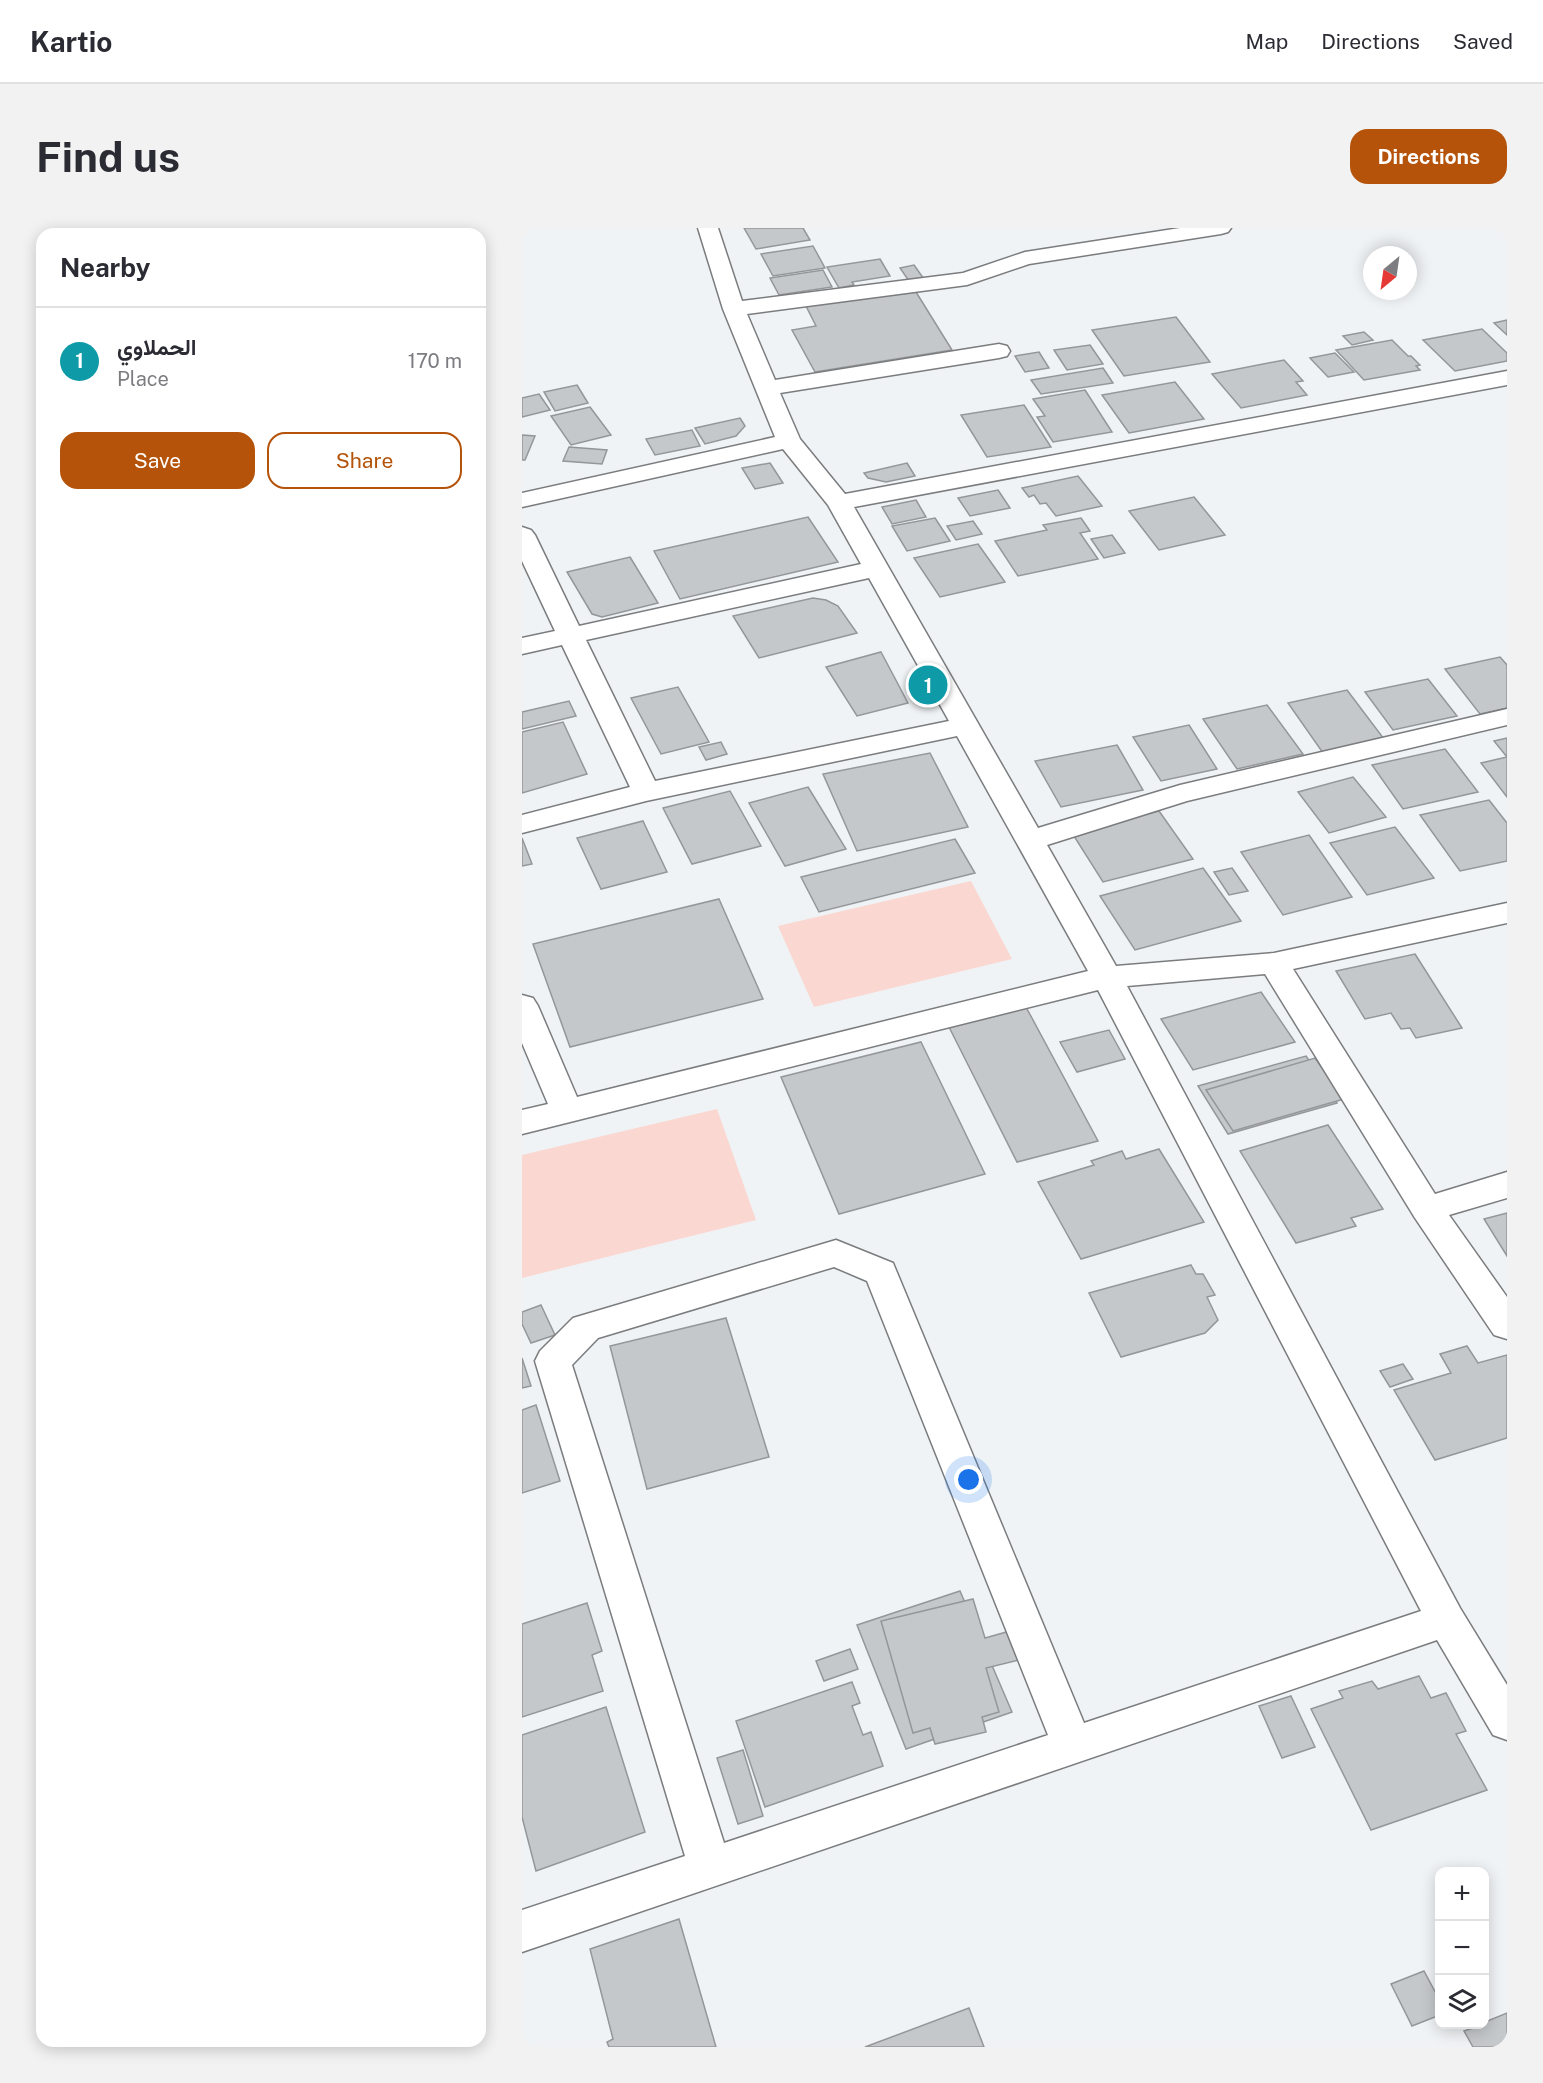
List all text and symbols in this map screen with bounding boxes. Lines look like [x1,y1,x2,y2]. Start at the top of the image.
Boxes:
text: Kartio [30,25,112,58]
text: Map [1246,29,1288,54]
text: Directions [1321,29,1420,54]
text: Saved [1453,29,1513,54]
button: Directions [1350,129,1507,184]
text: Find us [36,132,180,181]
north arrow [1363,246,1417,300]
text: Nearby [60,252,150,283]
text: الحملاوي [117,334,197,360]
text: 1 [75,349,84,373]
text: 170 m [408,349,462,373]
text: Place [117,367,169,391]
button: Save [60,432,255,489]
button: Share [267,432,462,489]
pin: 1 [908,662,948,708]
your location [954,1465,983,1494]
map controls [1435,1867,1489,2029]
button: + [1435,1867,1489,1921]
button: − [1435,1921,1489,1975]
button: layers [1435,1975,1489,2029]

